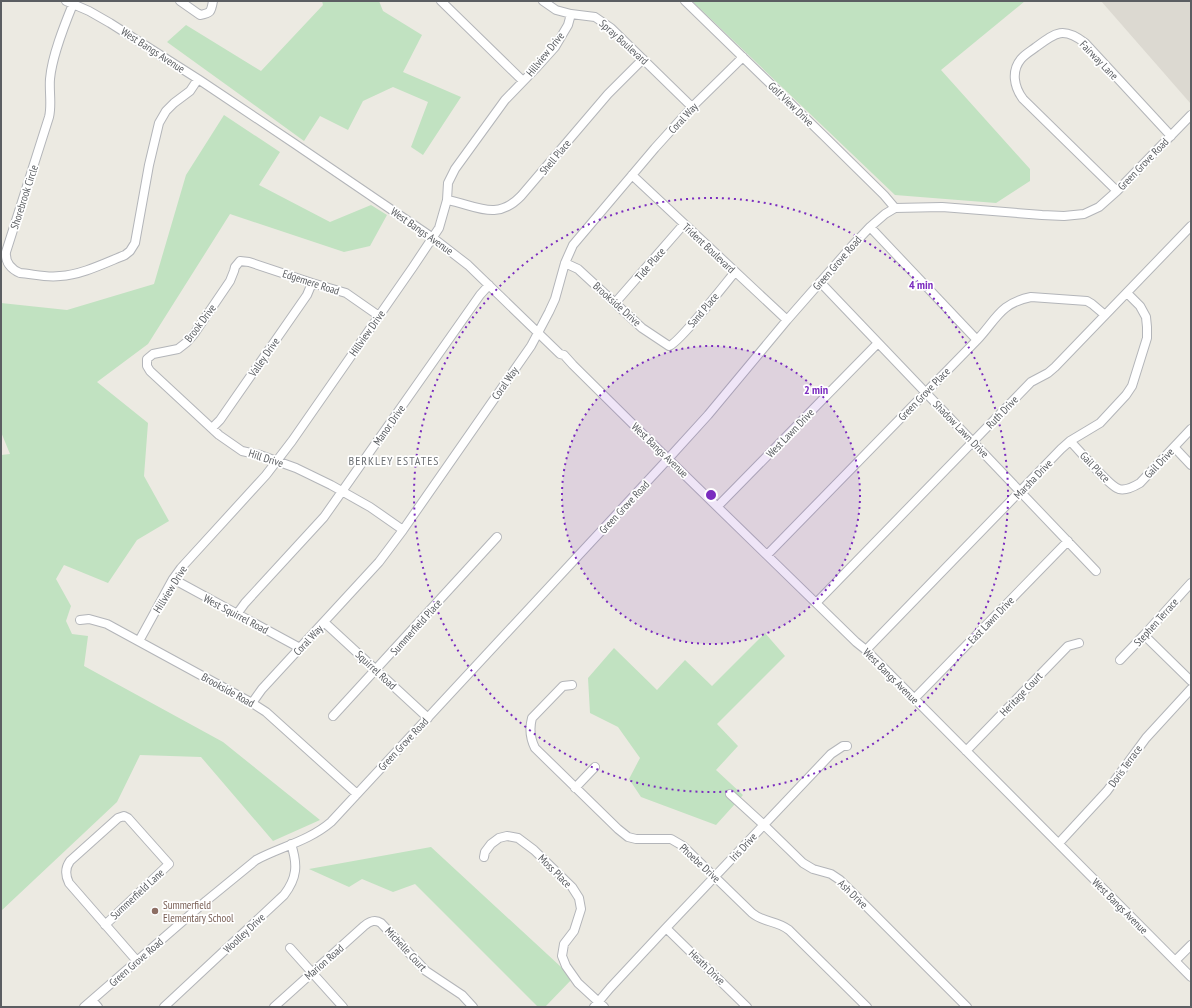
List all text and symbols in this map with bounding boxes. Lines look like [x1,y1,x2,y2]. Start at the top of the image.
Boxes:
street label: Spray Boulevard [597,16,652,68]
street label: West Bangs Avenue [118,24,188,76]
street label: Hillview Drive [523,29,567,79]
street label: Fairway Lane [1077,37,1122,83]
street label: Golf View Drive [765,79,817,130]
street label: Coral Way [665,99,701,136]
street label: Green Grove Road [1114,135,1172,193]
street label: Shell Place [536,136,574,177]
street label: Shorebrook Circle [7,163,41,231]
street label: West Bangs Avenue [388,204,456,258]
street label: Trident Boulevard [680,220,738,276]
street label: Green Grove Road [810,233,865,293]
street label: Tide Place [632,244,668,283]
street label: Edgemere Road [281,266,342,298]
text: 4 min [909,277,933,292]
street label: Brookside Drive [590,279,644,329]
street label: Sand Place [684,289,722,330]
street label: Brook Drive [181,301,219,345]
street label: Hillview Drive [346,307,388,359]
street label: Valley Drive [245,334,283,380]
street label: Coral Way [489,363,522,402]
street label: Green Grove Place [895,364,953,424]
text: 2 min [804,382,828,397]
street label: Ruth Drive [983,392,1021,431]
street label: Shadow Lawn Drive [930,397,992,461]
street label: Manor Drive [370,402,408,448]
street label: West Lawn Drive [763,405,817,461]
street label: West Bangs Avenue [629,419,692,481]
street label: Gail Drive [1141,444,1177,481]
street label: Hill Drive [247,446,286,470]
street label: Gail Place [1077,449,1113,486]
district label: BERKLEY ESTATES [348,453,440,468]
street label: Marsha Drive [1011,456,1056,502]
street label: Green Grove Road [596,477,652,536]
centre of rings [704,488,718,502]
street label: Hillview Drive [150,562,190,615]
street label: West Squirrel Road [201,591,271,637]
street label: East Lawn Drive [965,593,1017,647]
street label: Stephen Terrace [1131,595,1182,649]
street label: Summerfield Place [387,596,445,658]
street label: Coral Way [290,621,326,658]
street label: West Bangs Avenue [860,645,922,707]
street label: Squirrel Road [353,648,400,693]
street label: Heritage Court [997,669,1045,719]
street label: Brookside Road [199,670,257,710]
street label: Green Grove Road [375,714,431,773]
street label: Doris Terrace [1105,742,1145,790]
street label: Iris Drive [726,829,760,864]
street label: Phoebe Drive [677,841,724,886]
street label: Moss Place [535,851,575,891]
street label: Summerfield Lane [107,865,167,922]
street label: West Bangs Avenue [1089,875,1151,937]
street label: Ash Drive [835,876,871,912]
place label: Summerfield Elementary School [163,898,234,925]
marker: Summerfield Elementary School [150,906,160,916]
street label: Woolley Drive [220,910,268,956]
street label: Michelle Court [382,924,430,974]
street label: Green Grove Road [106,934,166,989]
street label: Marion Road [301,941,347,983]
street label: Heath Drive [686,946,728,988]

